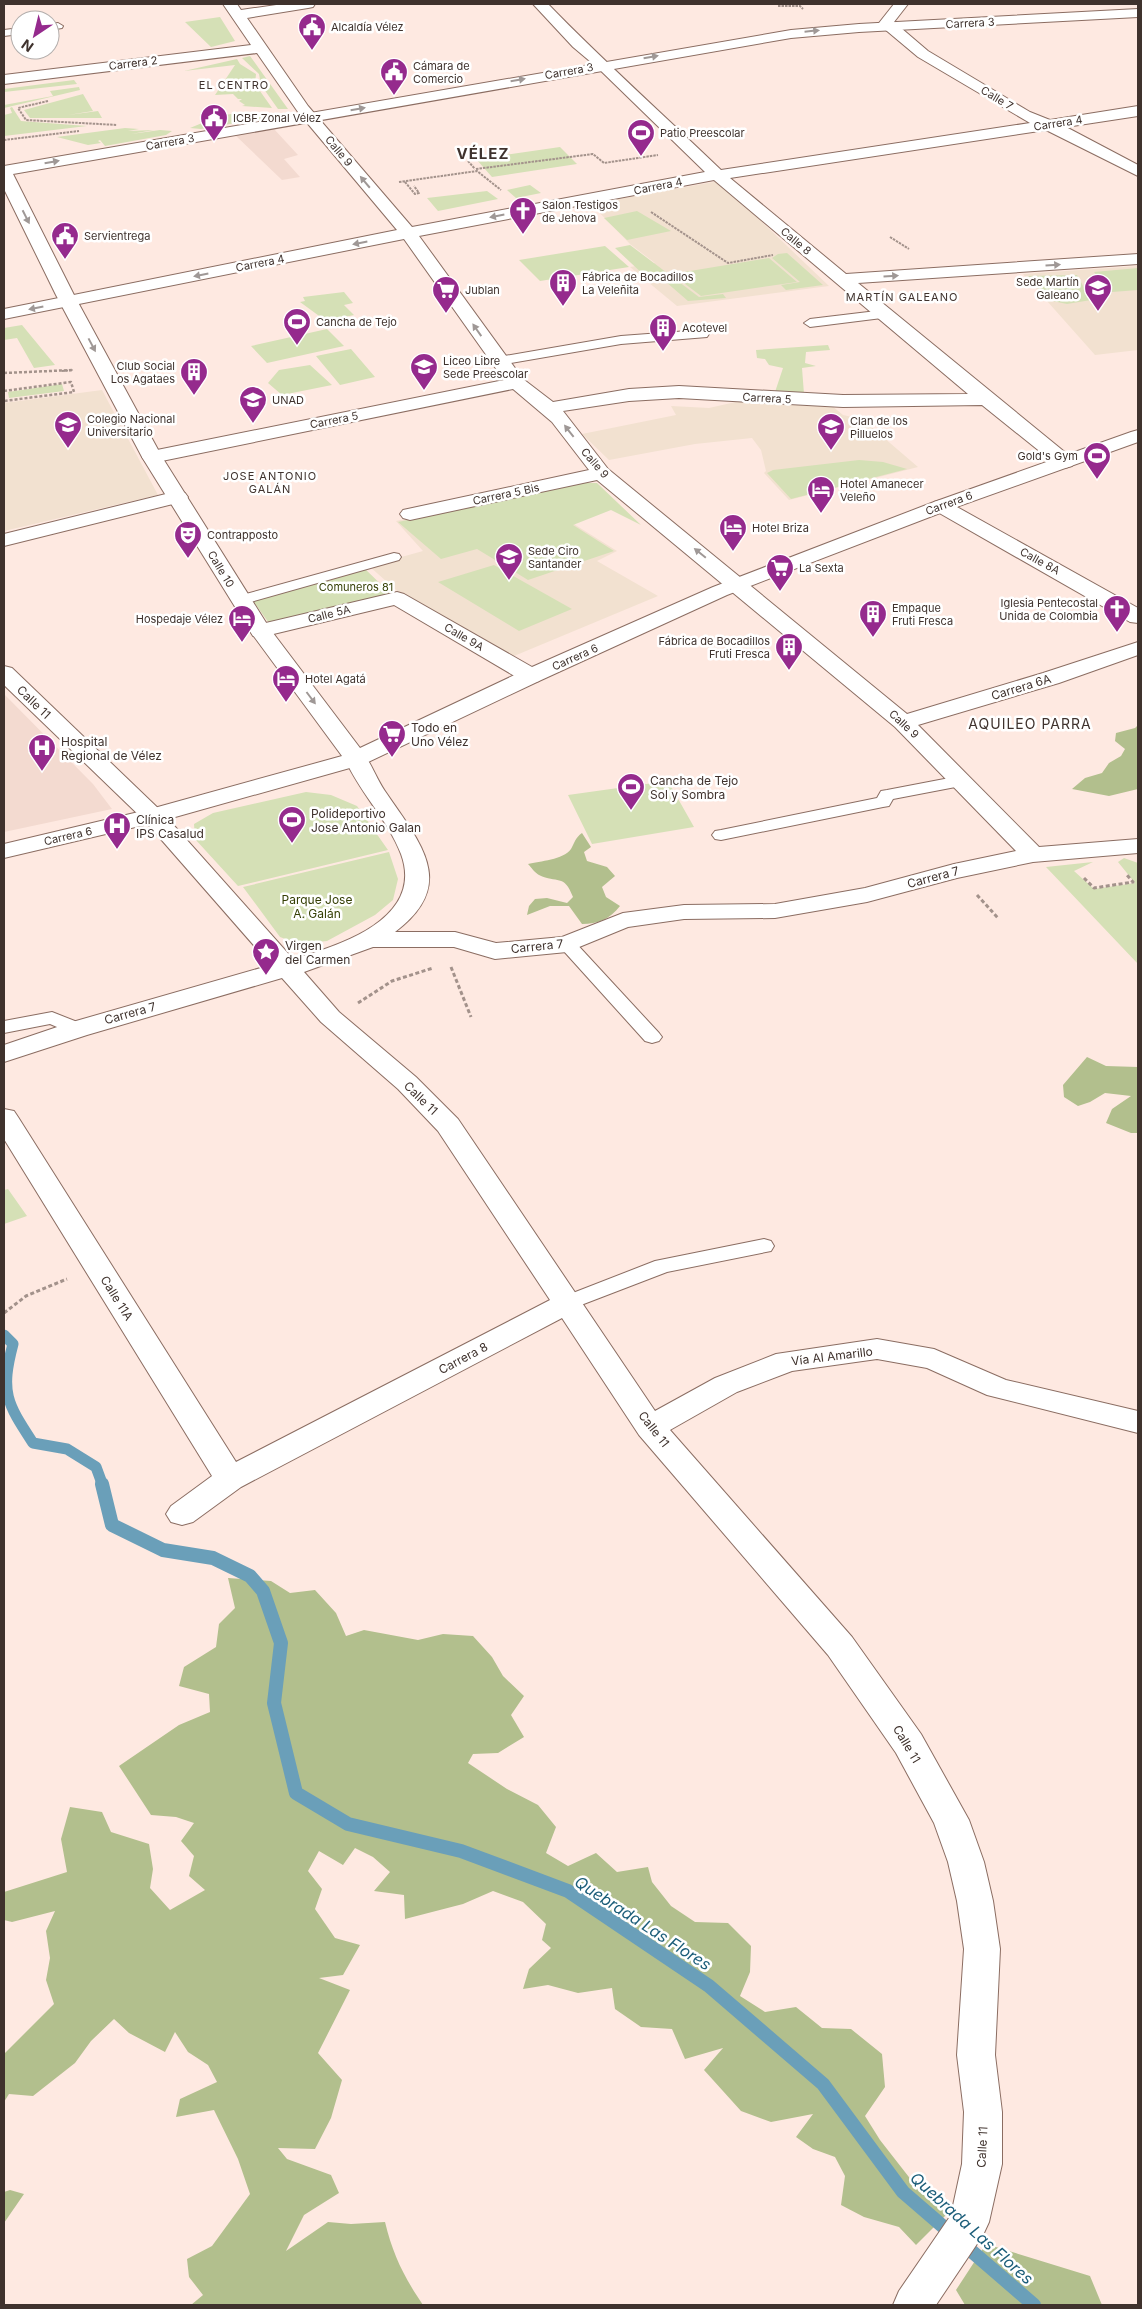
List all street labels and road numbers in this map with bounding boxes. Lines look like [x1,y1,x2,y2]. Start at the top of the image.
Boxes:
street label: Carrera 3 [945,15,995,31]
street label: Carrera 2 [108,53,158,73]
street label: Carrera 3 [544,60,595,82]
street label: Calle 7 [978,83,1016,113]
street label: Carrera 4 [1032,112,1084,134]
street label: Carrera 3 [145,131,196,153]
street label: Calle 9 [322,133,356,169]
street label: Carrera 4 [632,174,684,198]
street label: Calle 8 [778,224,814,258]
street label: Carrera 4 [234,251,286,275]
street label: Carrera 5 [742,390,792,406]
street label: Carrera 5 [309,408,360,432]
street label: Calle 9 [578,445,612,481]
street label: Carrera 5 Bis [471,480,541,508]
street label: Carrera 6 [924,488,975,518]
street label: Calle 8A [1018,544,1063,578]
street label: Calle 10 [205,548,237,590]
street label: Calle 5A [306,602,352,626]
street label: Calle 9A [442,620,487,654]
street label: Carrera 6 [550,641,600,673]
street label: Carrera 6A [989,671,1053,703]
street label: Calle 11 [14,682,54,722]
street label: Calle 9 [886,707,922,741]
street label: Carrera 6 [42,824,94,848]
street label: Carrera 7 [905,863,961,891]
street label: Carrera 7 [510,936,564,956]
street label: Carrera 7 [102,998,158,1028]
street label: Calle 11 [401,1078,441,1118]
street label: Calle 11A [97,1273,137,1323]
street label: Carrera 8 [436,1339,490,1377]
street label: Vía Al Amarillo [790,1344,874,1368]
street label: Calle 11 [635,1408,673,1450]
street label: Calle 11 [890,1722,924,1766]
street label: Calle 11 [973,2126,991,2168]

